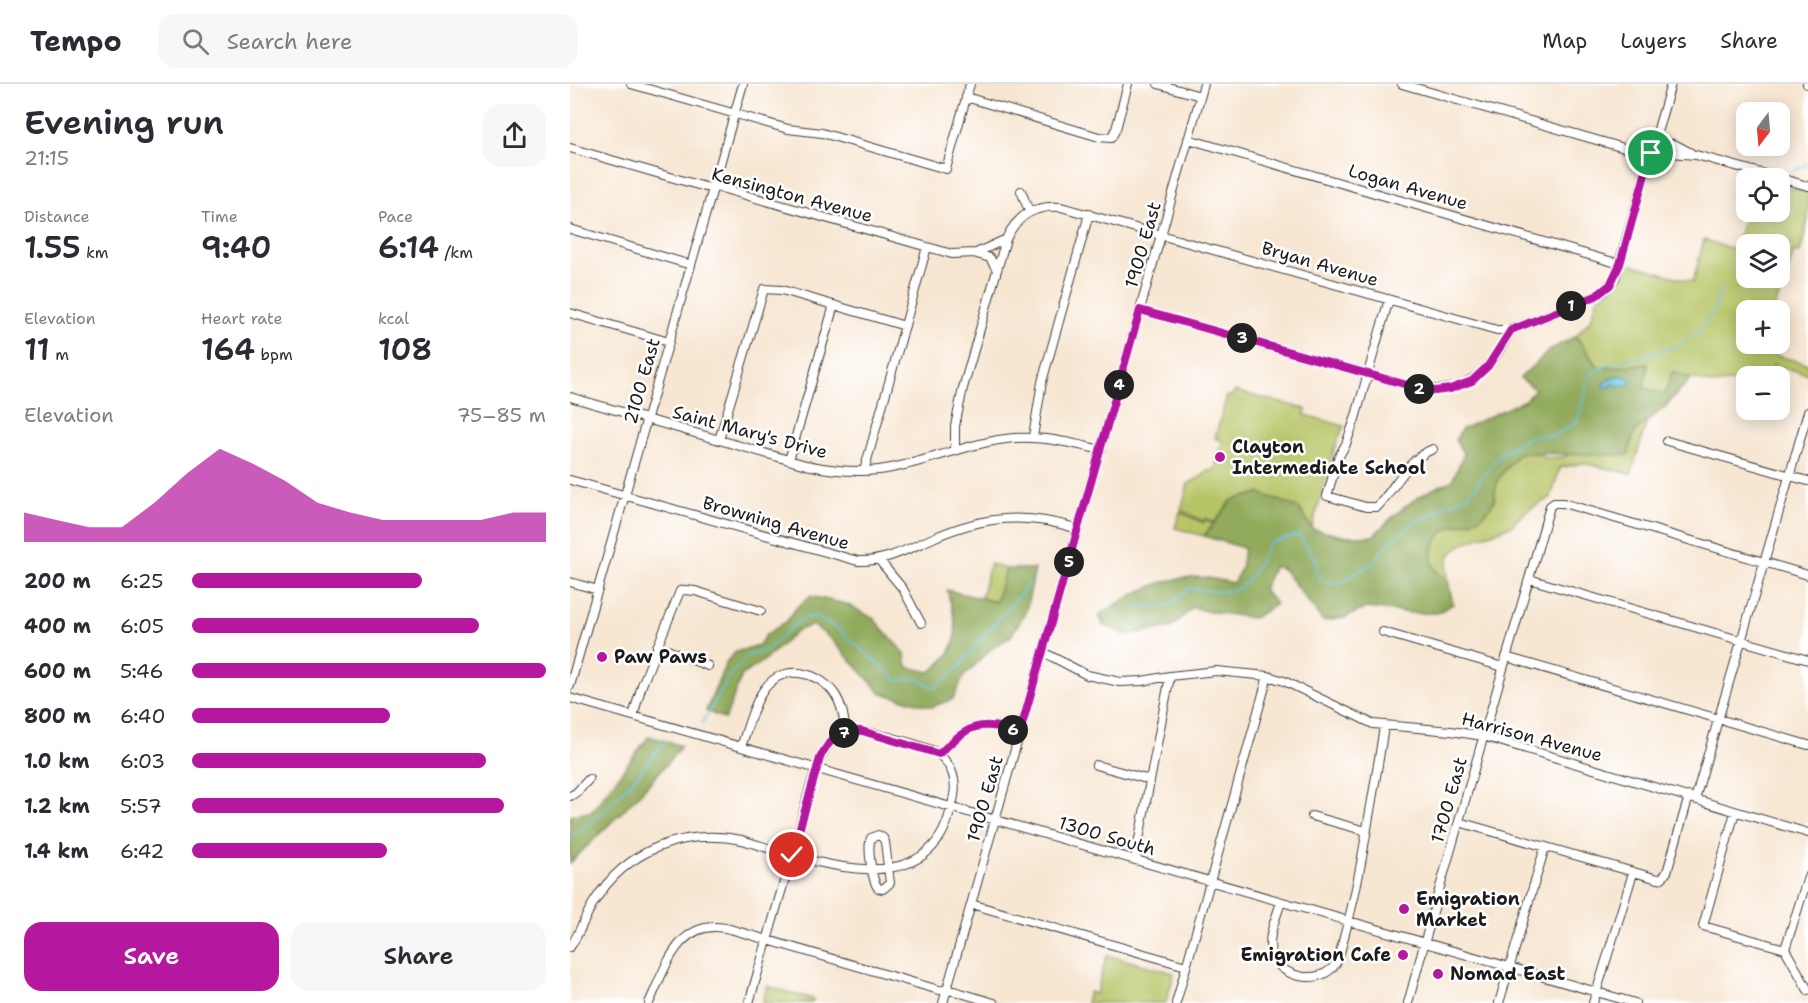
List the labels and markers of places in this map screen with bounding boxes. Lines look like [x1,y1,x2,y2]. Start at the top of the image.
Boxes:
pin [1625,127,1676,178]
pin: 1 [1556,291,1586,321]
pin: 3 [1227,323,1257,353]
pin: 4 [1104,370,1134,400]
pin: 2 [1404,374,1434,404]
place label: Clayton Intermediate School [1232,435,1426,480]
marker: Clayton Intermediate School [1213,450,1227,464]
pin: 5 [1054,547,1084,577]
place label: Paw Paws [614,645,707,669]
marker: Paw Paws [595,650,609,664]
pin: 6 [998,715,1028,745]
pin: 7 [829,718,859,748]
pin [766,829,817,880]
place label: Emigration Market [1416,887,1520,932]
marker: Emigration Market [1397,902,1411,916]
place label: Emigration Cafe [1241,943,1391,967]
marker: Emigration Cafe [1396,948,1410,962]
place label: Nomad East [1450,962,1566,986]
marker: Nomad East [1431,967,1445,981]

